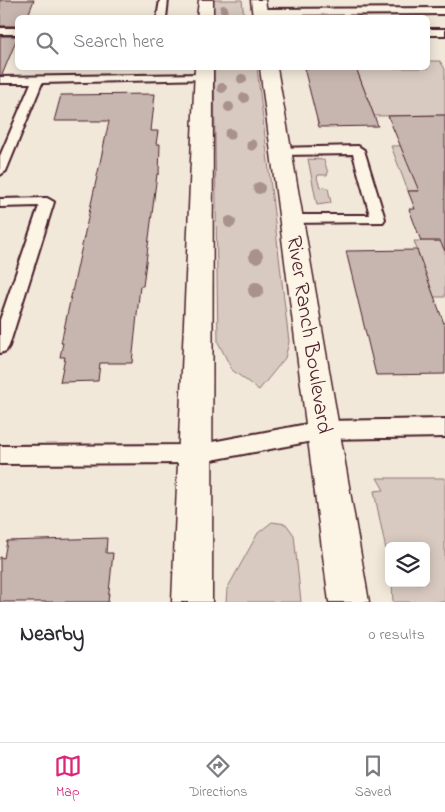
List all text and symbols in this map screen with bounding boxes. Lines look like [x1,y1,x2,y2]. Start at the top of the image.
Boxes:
search box [15,15,430,70]
icon: search [33,29,61,57]
text: Search here [73,29,164,56]
street label: River Ranch Boulevard [277,234,339,436]
map controls [385,542,430,587]
button: layers [385,542,430,587]
text: Nearby [20,620,84,650]
text: 0 results [369,623,425,647]
tab: Map [54,752,82,803]
tab: Directions [189,752,247,803]
tab: Saved [355,752,391,803]

